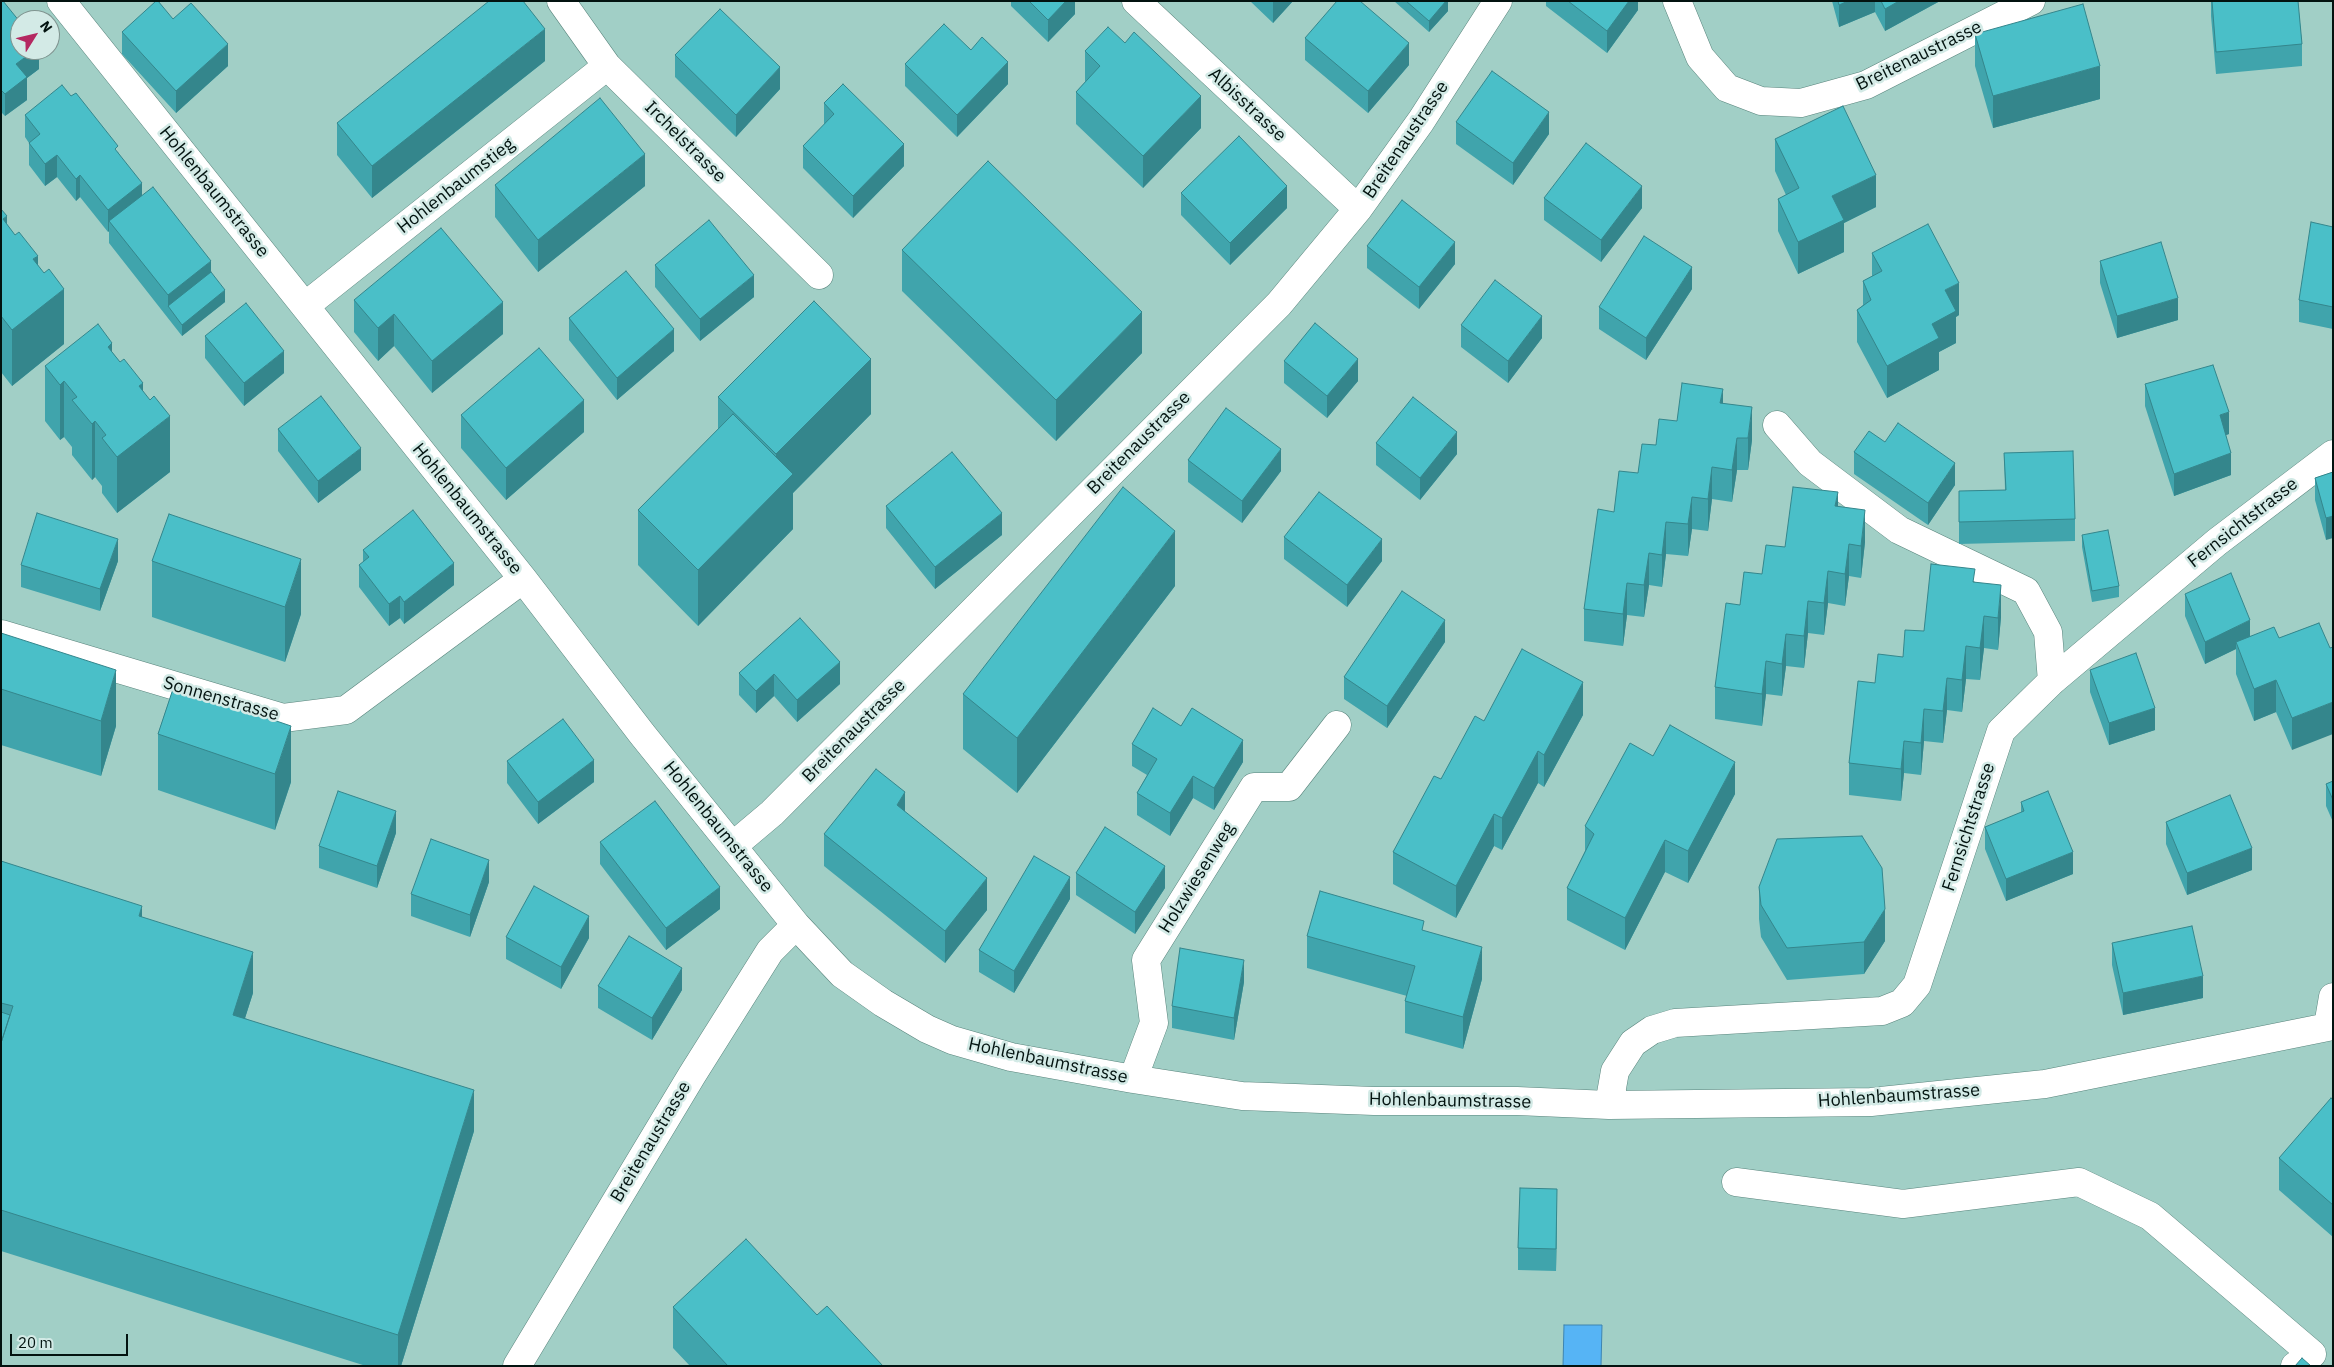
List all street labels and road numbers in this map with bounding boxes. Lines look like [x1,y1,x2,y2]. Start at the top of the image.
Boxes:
street label: Breitenaustrasse [1853,16,1985,96]
street label: Albisstrasse [1204,64,1290,146]
street label: Breitenaustrasse [1359,77,1453,203]
street label: Irchelstrasse [640,97,730,187]
street label: Hohlenbaumstrasse [154,122,274,262]
street label: Hohlenbaumstieg [393,134,519,238]
street label: Breitenaustrasse [1083,387,1195,499]
street label: Hohlenbaumstrasse [407,439,527,579]
street label: Fernsichtstrasse [2184,473,2302,573]
street label: Sonnenstrasse [161,672,281,726]
street label: Breitenaustrasse [798,675,910,787]
street label: Hohlenbaumstrasse [658,757,778,897]
street label: Fernsichtstrasse [1938,760,2000,894]
street label: Holzwiesenweg [1154,819,1240,937]
street label: Hohlenbaumstrasse [966,1034,1130,1088]
street label: Breitenaustrasse [606,1078,696,1206]
street label: Hohlenbaumstrasse [1817,1080,1981,1112]
street label: Hohlenbaumstrasse [1369,1089,1531,1113]

